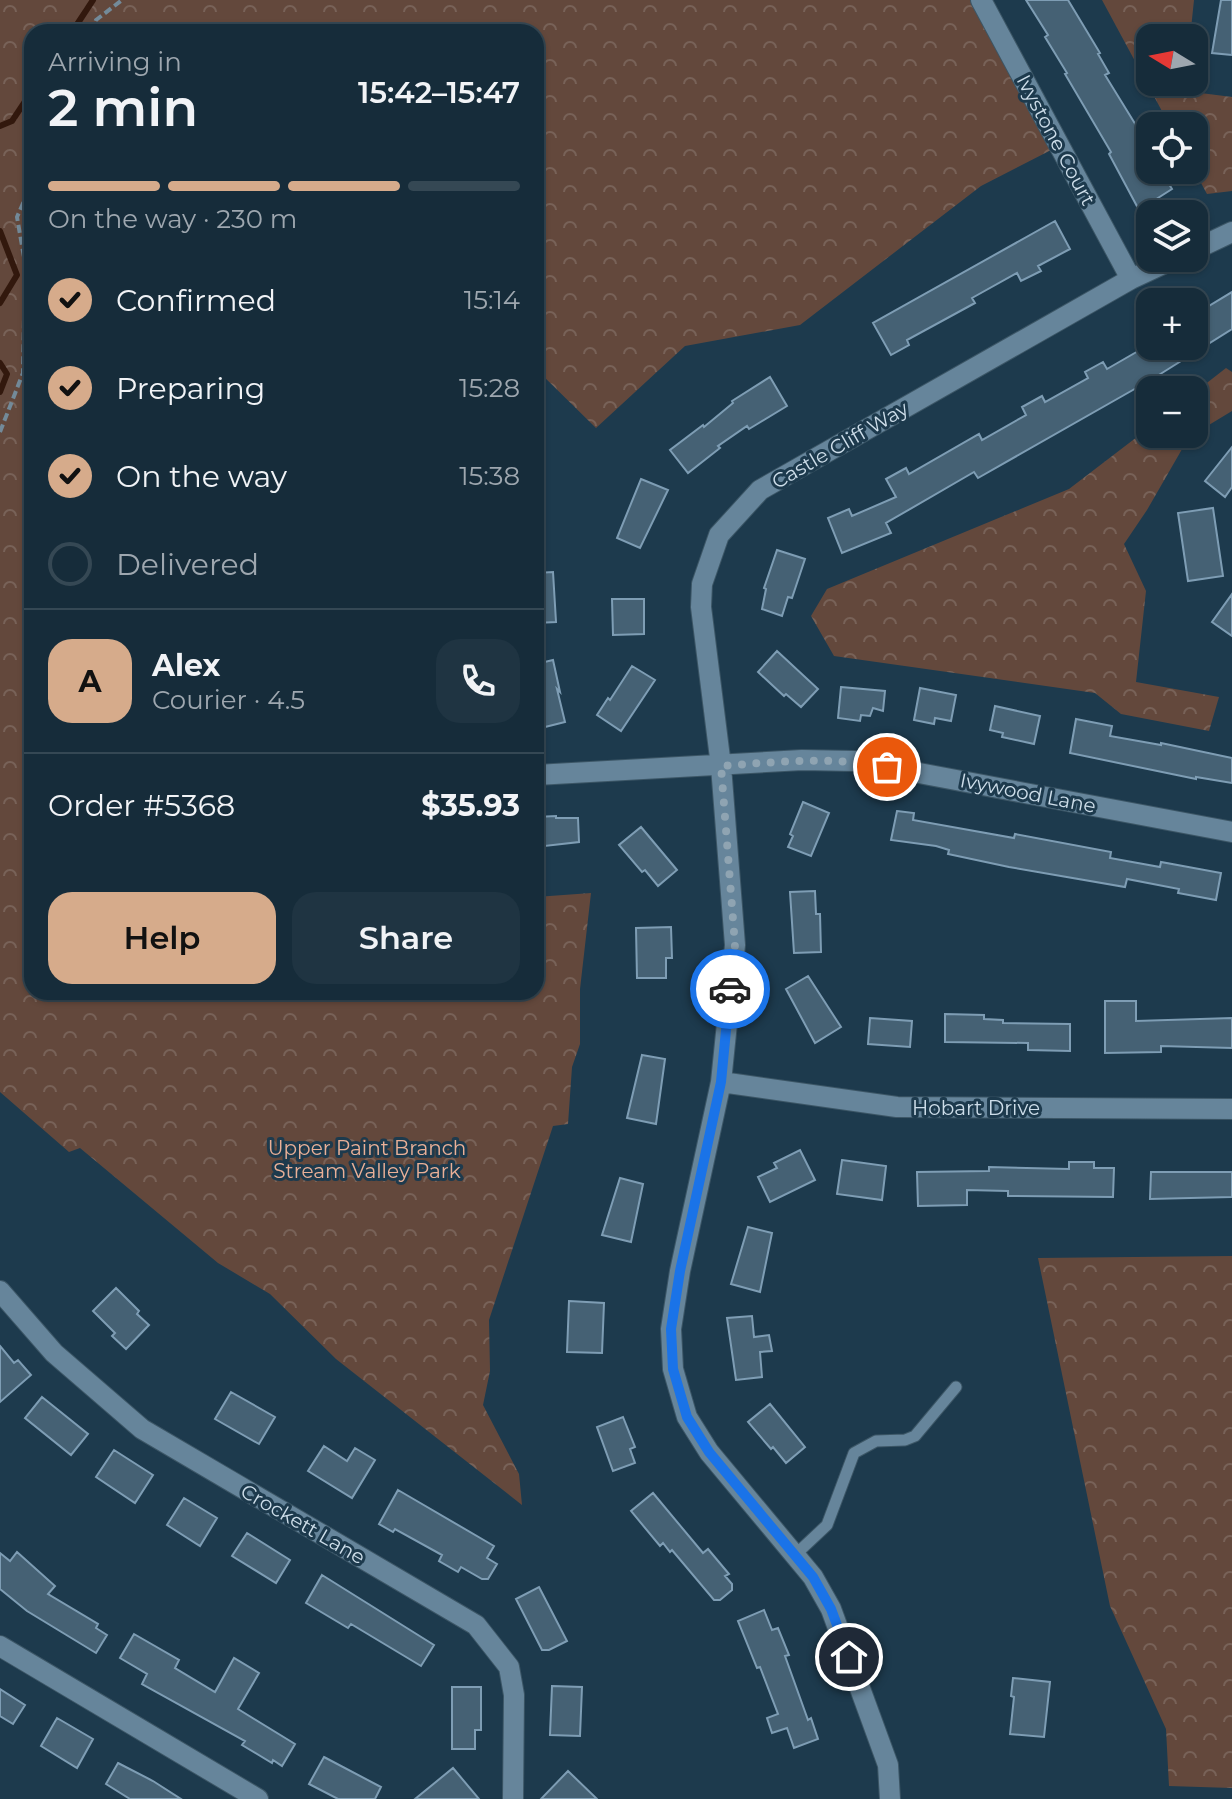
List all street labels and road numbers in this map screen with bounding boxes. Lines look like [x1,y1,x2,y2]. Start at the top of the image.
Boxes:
street label: Ivystone Court [1011,71,1101,209]
street label: Castle Cliff Way [768,396,913,494]
street label: Ivywood Lane [958,768,1098,818]
street label: Hobart Drive [912,1096,1040,1120]
street label: Crockett Lane [237,1479,369,1569]

